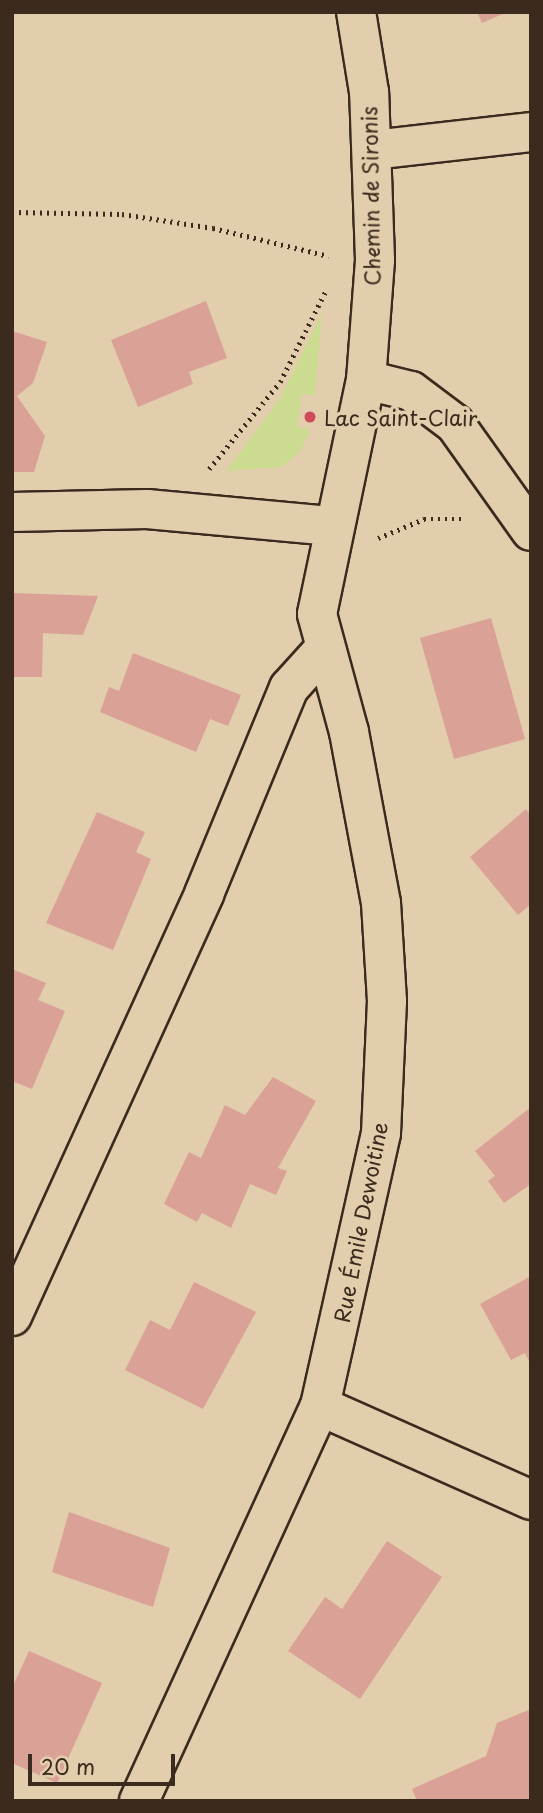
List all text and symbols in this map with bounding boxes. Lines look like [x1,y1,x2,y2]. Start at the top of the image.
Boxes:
street label: Chemin de Sironis [356,105,384,287]
place label: Lac Saint-Clair [324,404,478,430]
marker: Lac Saint-Clair [302,409,318,425]
street label: Rue Émile Dewoitine [328,1118,392,1326]
scale bar [32,1740,178,1784]
text: 20 m [41,1750,95,1782]

